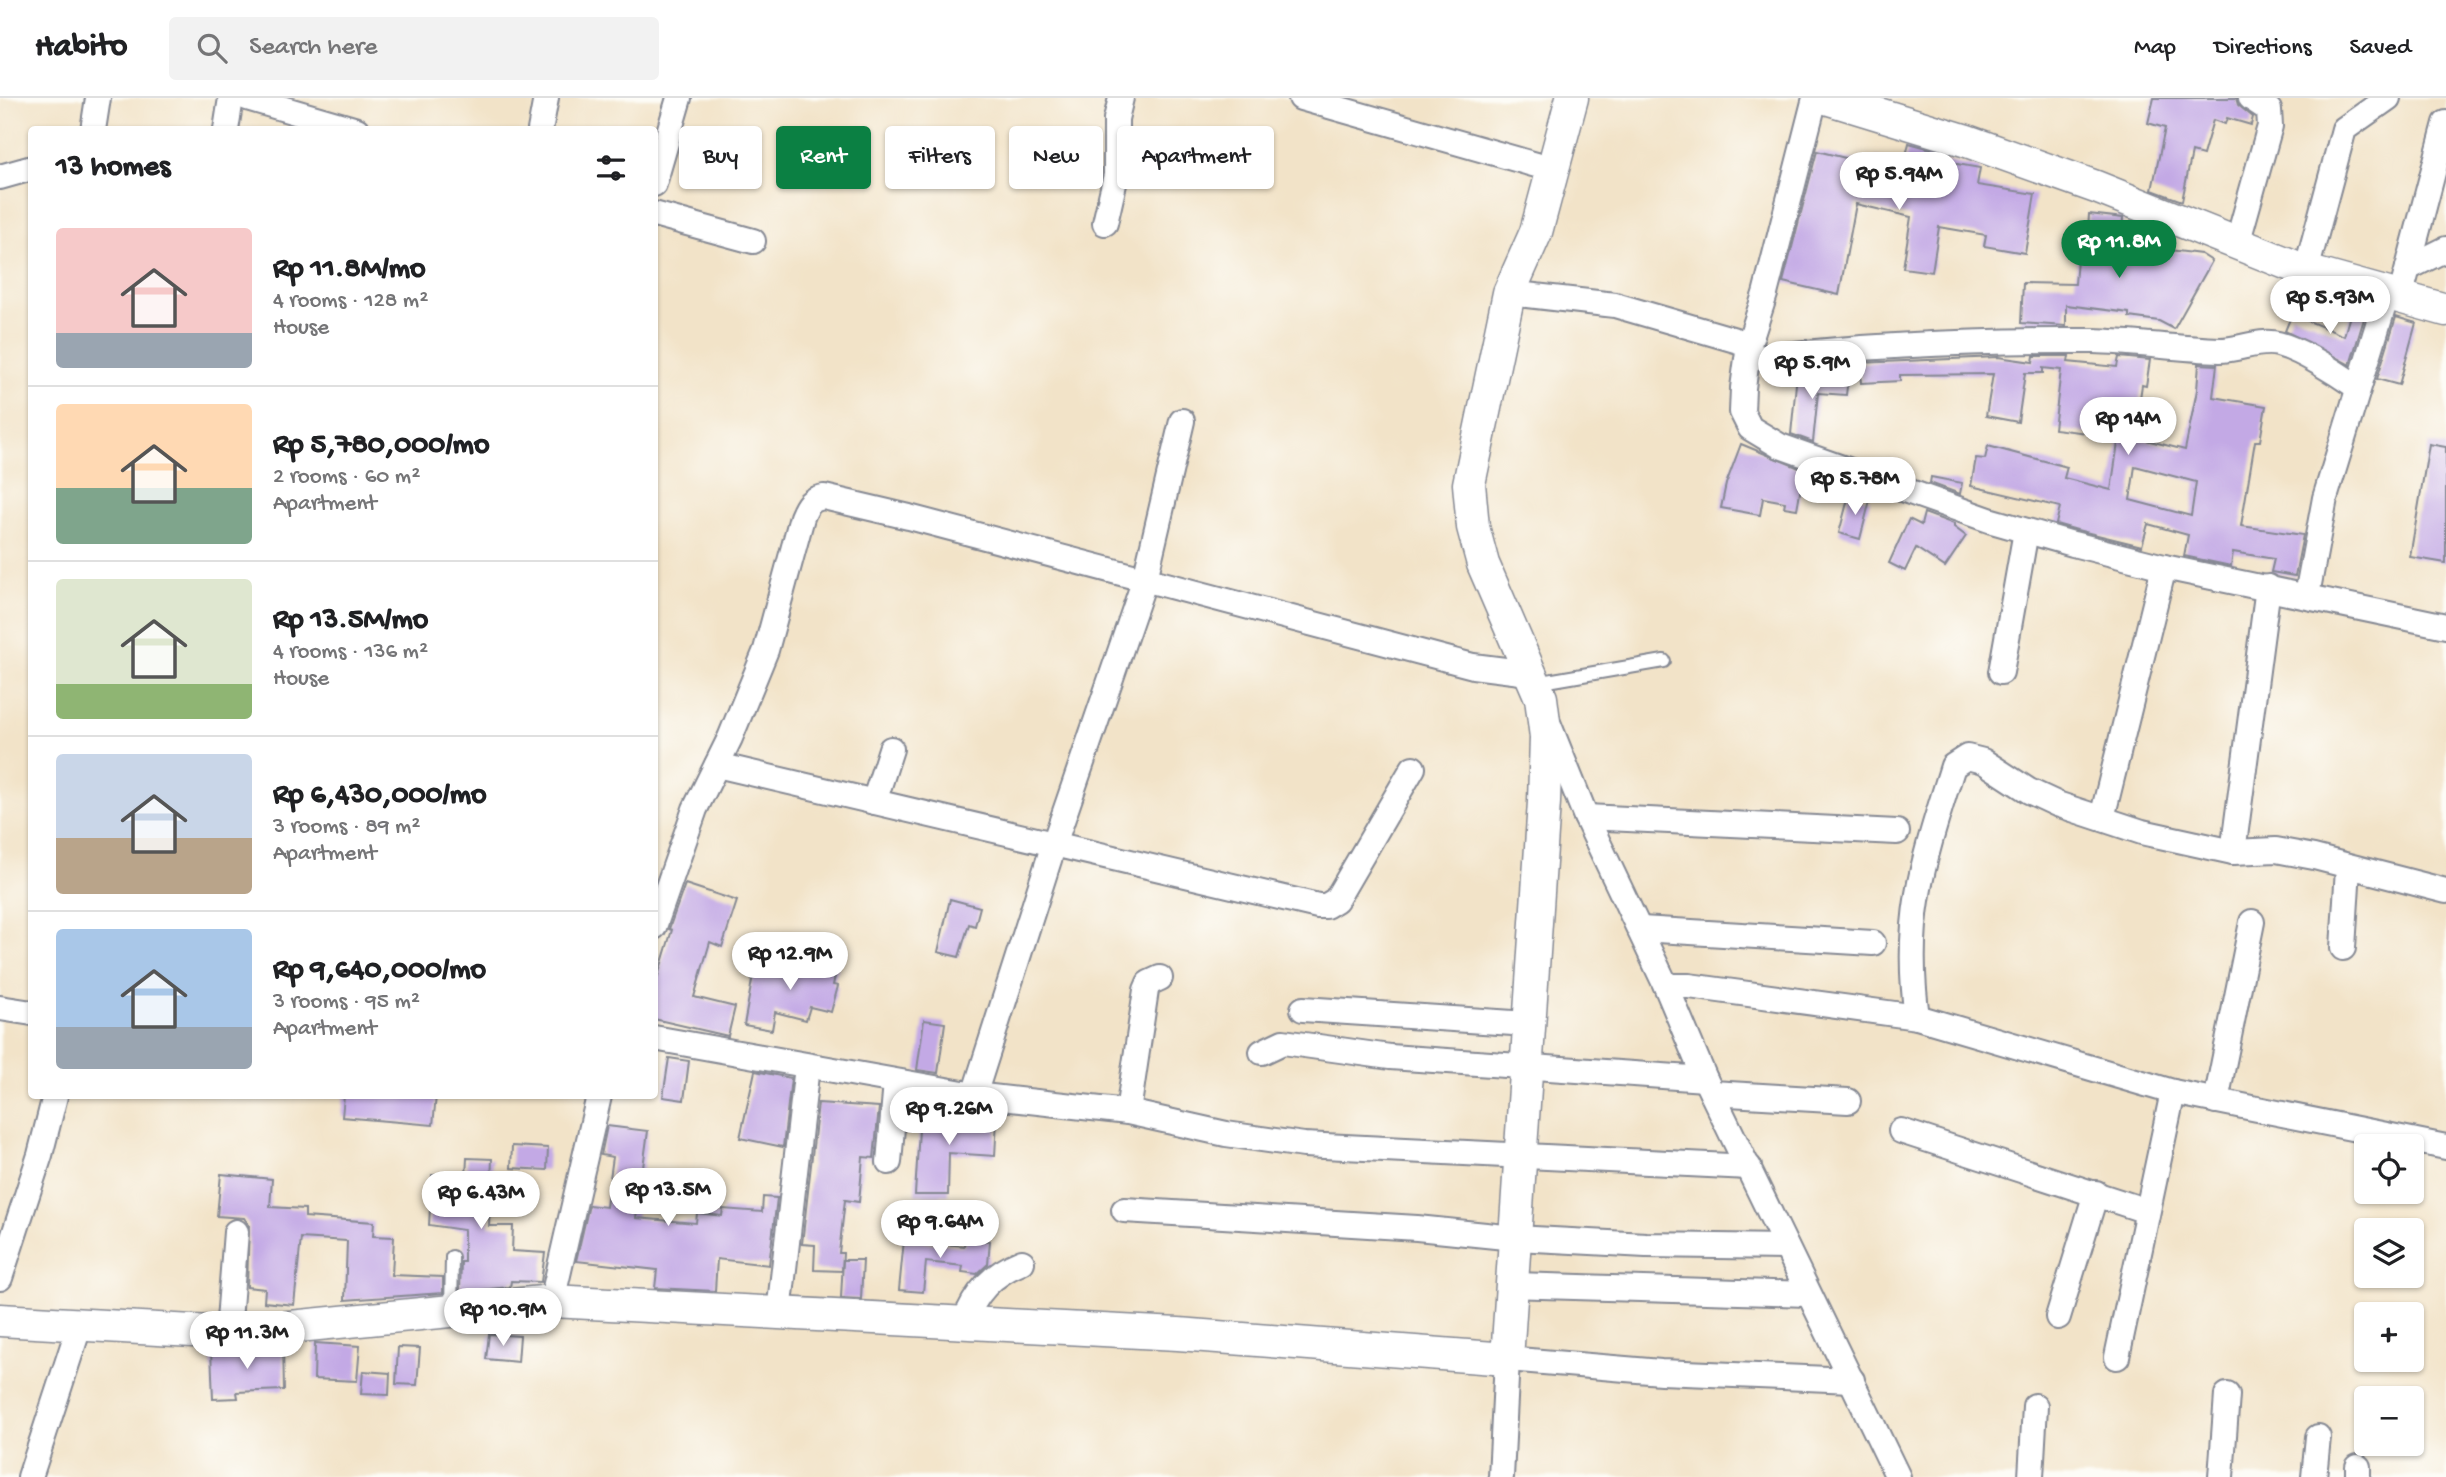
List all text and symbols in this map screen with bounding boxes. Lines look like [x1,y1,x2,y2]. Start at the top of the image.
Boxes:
search box [169,17,659,80]
text: Habito [35,29,127,67]
icon: search [193,29,231,67]
text: Search here [249,33,377,64]
text: Map [2134,34,2176,63]
text: Directions [2214,34,2312,63]
text: Saved [2350,34,2411,63]
chip: Buy [679,126,762,189]
chip: Rent [776,126,871,189]
chip: Filters [885,126,995,189]
chip: New [1009,126,1103,189]
chip: Apartment [1117,126,1274,189]
icon: filters [592,149,630,187]
text: 13 homes [56,151,170,186]
pin: Rp 5.94M [1827,152,1971,212]
text: Rp 5.94M [1856,161,1942,188]
pin: Rp 11.8M [2047,220,2191,280]
text: Rp 11.8M [2077,229,2161,256]
text: Rp 11.8M/mo [273,253,426,288]
icon: home [112,256,196,340]
pin: Rp 5.93M [2258,276,2402,336]
text: Rp 5.93M [2286,285,2374,312]
text: 4 rooms · 128 m² [273,288,428,315]
text: House [273,315,329,342]
pin: Rp 5.9M [1747,342,1877,401]
text: Rp 5.9M [1774,350,1850,377]
pin: Rp 14M [2071,398,2185,457]
text: Rp 14M [2096,406,2160,433]
text: Rp 5,780,000/mo [273,429,489,464]
icon: home [112,432,196,516]
pin: Rp 5.78M [1783,458,1927,517]
text: 2 rooms · 60 m² [273,464,420,491]
text: Rp 5.78M [1811,466,1899,493]
text: Apartment [273,491,377,518]
text: Rp 13.5M/mo [273,604,428,639]
icon: home [112,607,196,691]
text: 4 rooms · 136 m² [273,639,428,666]
text: House [273,666,329,693]
text: Rp 6,430,000/mo [273,779,487,814]
icon: home [112,782,196,866]
text: 3 rooms · 89 m² [273,814,420,841]
text: Apartment [273,841,377,868]
pin: Rp 12.9M [718,932,862,992]
text: Rp 12.9M [748,941,832,968]
text: Rp 9,640,000/mo [273,954,486,989]
icon: home [112,957,196,1041]
text: 3 rooms · 95 m² [273,989,420,1016]
text: Apartment [273,1016,377,1043]
pin: Rp 9.26M [877,1088,1021,1147]
text: Rp 9.26M [906,1096,992,1123]
map controls [2354,1134,2424,1456]
button: locate [2354,1134,2424,1204]
pin: Rp 13.5M [596,1168,740,1228]
pin: Rp 6.43M [409,1172,553,1231]
text: Rp 13.5M [625,1177,711,1204]
text: Rp 6.43M [438,1180,524,1207]
pin: Rp 9.64M [868,1200,1012,1260]
text: Rp 9.64M [897,1209,983,1236]
button: layers [2354,1218,2424,1288]
pin: Rp 10.9M [431,1288,575,1348]
text: Rp 10.9M [460,1297,546,1324]
button: + [2354,1302,2424,1372]
pin: Rp 11.3M [175,1312,319,1371]
text: Rp 11.3M [206,1320,288,1347]
button: − [2354,1386,2424,1456]

